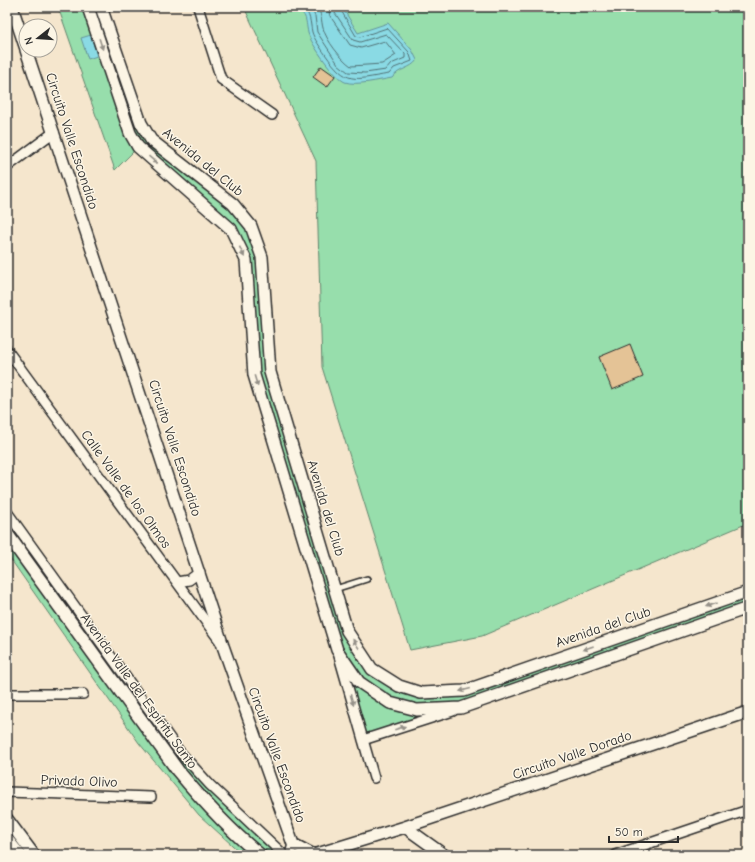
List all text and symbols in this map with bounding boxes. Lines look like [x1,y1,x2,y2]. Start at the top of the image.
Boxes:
north arrow [18,18,58,58]
text: N [22,35,36,46]
one-way arrow [98,38,104,50]
street label: Circuito Valle Escondido [42,70,102,212]
street label: Avenida del Club [159,124,247,200]
one-way arrow [148,156,158,165]
one-way arrow [239,247,245,258]
one-way arrow [253,375,259,387]
street label: Circuito Valle Escondido [145,377,205,519]
street label: Calle Valle de los Olmos [77,427,175,552]
street label: Avenida del Club [303,458,349,558]
one-way arrow [705,602,717,608]
street label: Avenida del Club [553,603,653,651]
street label: Avenida Valle del Espíritu Santo [77,610,201,772]
one-way arrow [352,639,360,649]
one-way arrow [582,645,594,651]
street label: Circuito Valle Escondido [245,685,309,825]
one-way arrow [459,687,472,693]
one-way arrow [349,695,355,707]
one-way arrow [395,725,407,731]
street label: Circuito Valle Dorado [510,727,634,783]
street label: Privada Olivo [40,771,118,791]
scale bar [609,818,678,844]
text: 50 m [615,825,643,839]

